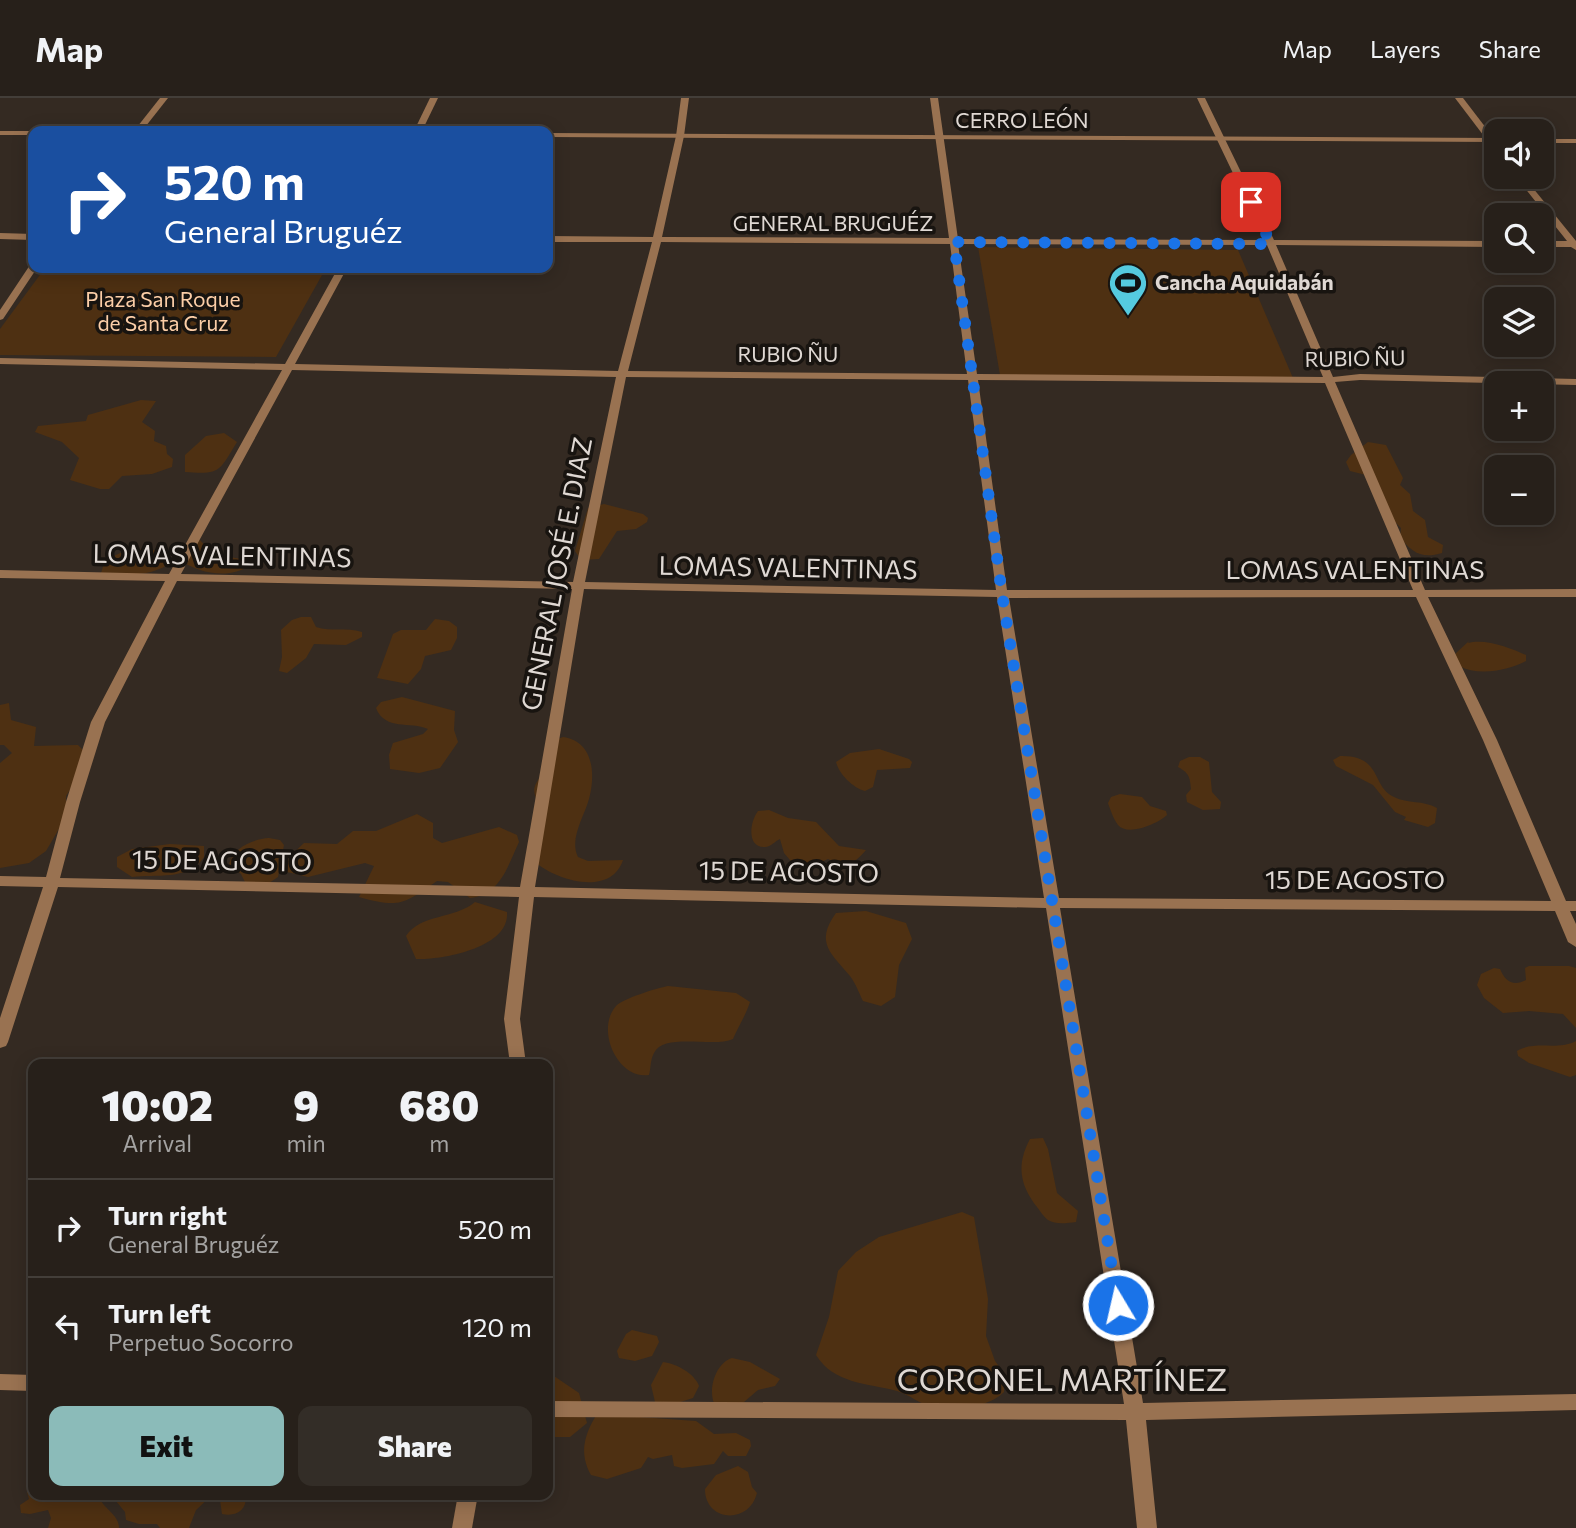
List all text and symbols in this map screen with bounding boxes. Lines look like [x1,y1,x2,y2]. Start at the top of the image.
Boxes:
text: Map [35,28,103,69]
text: Map [1283,34,1332,63]
text: Layers [1370,34,1441,63]
text: Share [1479,34,1541,63]
street label: CERRO LEÓN [955,107,1089,132]
map controls [1484,119,1554,525]
button: sound [1484,119,1554,189]
text: 520 m [164,150,305,210]
icon: right [49,154,140,245]
pin [1221,172,1281,232]
icon: arrive [1232,183,1270,221]
button: search [1484,203,1554,273]
text: General Bruguéz [164,210,402,250]
street label: GENERAL BRUGUÉZ [733,210,933,235]
sports icon: Cancha Aquidabán [1107,262,1149,317]
place label: Cancha Aquidabán [1155,269,1334,294]
park label: Plaza San Roque de Santa Cruz [85,286,241,335]
button: layers [1484,287,1554,357]
street label: RUBIO ÑU [738,341,838,366]
street label: RUBIO ÑU [1304,344,1406,371]
button: + [1484,371,1554,441]
street label: GENERAL JOSÉ E. DIAZ [514,435,597,713]
button: − [1484,455,1554,525]
street label: LOMAS VALENTINAS [92,537,352,572]
street label: LOMAS VALENTINAS [658,549,918,584]
street label: LOMAS VALENTINAS [1226,553,1484,584]
street label: 15 DE AGOSTO [132,842,312,877]
street label: 15 DE AGOSTO [699,853,879,888]
street label: 15 DE AGOSTO [1265,863,1445,894]
text: 10:02 [101,1078,213,1130]
text: 9 [293,1078,319,1130]
text: 680 [399,1078,480,1130]
text: Arrival [122,1129,192,1157]
text: min [286,1129,326,1157]
text: m [429,1129,449,1157]
text: Turn right [108,1199,227,1230]
icon: right [49,1209,87,1247]
text: 520 m [458,1213,532,1244]
text: General Bruguéz [108,1230,279,1258]
position arrow [1081,1268,1155,1342]
text: Turn left [108,1297,211,1328]
icon: left [49,1307,87,1345]
text: 120 m [462,1311,532,1342]
text: Perpetuo Socorro [108,1328,293,1356]
street label: CORONEL MARTÍNEZ [897,1358,1227,1398]
button: Exit [49,1406,284,1486]
button: Share [298,1406,532,1486]

